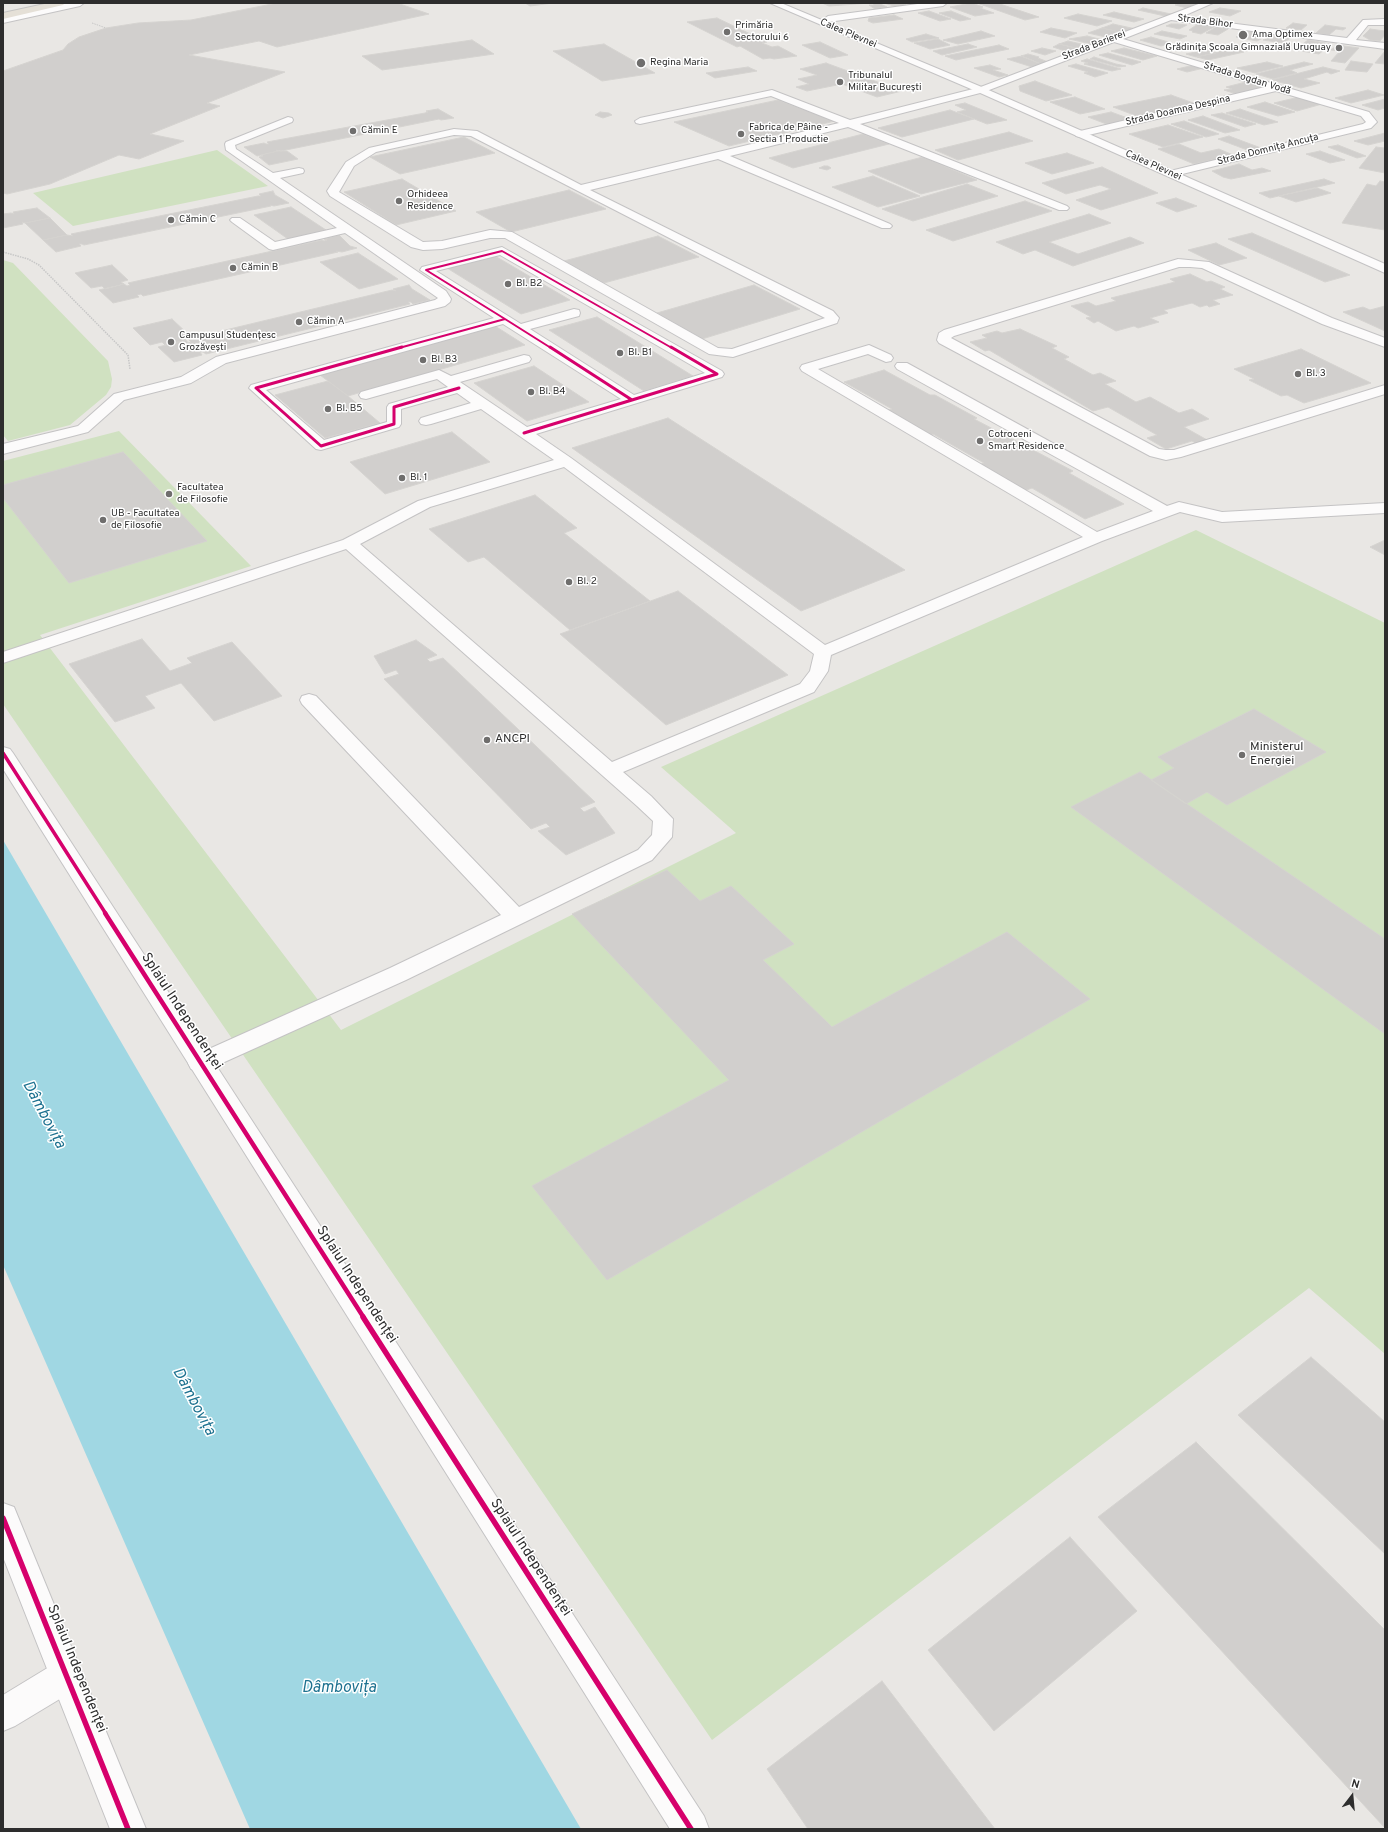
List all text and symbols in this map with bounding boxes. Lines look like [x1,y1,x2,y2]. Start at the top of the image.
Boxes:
street label: Strada Bihor [1177,13,1233,31]
street label: Calea Plevnei [818,17,878,51]
place label: Primăria Sectorului 6 [735,20,789,44]
marker: Primăria Sectorului 6 [722,27,732,37]
street label: Strada Barierei [1061,28,1127,64]
marker: Ama Optimex [1237,29,1249,41]
place label: Ama Optimex [1252,29,1313,41]
place label: Grădinița Școala Gimnazială Uruguay [1165,42,1331,54]
marker: Grădinița Școala Gimnazială Uruguay [1334,43,1344,53]
marker: Regina Maria [635,57,647,69]
place label: Regina Maria [650,57,708,69]
street label: Strada Bogdan Vodă [1202,60,1292,98]
place label: Tribunalul Militar București [848,70,921,94]
marker: Tribunalul Militar București [835,77,845,87]
street label: Strada Doamna Despina [1124,93,1232,129]
place label: Fabrica de Pâine - Sectia 1 Productie [749,122,828,146]
place label: Cămin E [361,125,398,137]
marker: Cămin E [348,126,358,136]
marker: Fabrica de Pâine - Sectia 1 Productie [736,129,746,139]
street label: Strada Domnița Ancuța [1216,132,1320,168]
street label: Calea Plevnei [1123,148,1183,184]
place label: Orhideea Residence [407,189,453,212]
marker: Orhideea Residence [394,196,404,206]
place label: Cămin C [179,214,216,226]
marker: Cămin C [166,215,176,225]
place label: Cămin B [241,262,278,274]
marker: Cămin B [228,263,238,273]
place label: Bl. B2 [516,278,542,290]
marker: Bl. B2 [503,279,513,289]
place label: Cămin A [307,316,345,328]
marker: Cămin A [294,317,304,327]
place label: Campusul Studențesc Grozăvești [179,330,276,354]
marker: Campusul Studențesc Grozăvești [166,337,176,347]
place label: Bl. B1 [628,347,652,359]
marker: Bl. B1 [615,348,625,358]
place label: Bl. B3 [431,354,457,366]
marker: Bl. B3 [418,355,428,365]
place label: Bl. 3 [1306,368,1326,380]
marker: Bl. 3 [1293,369,1303,379]
place label: Bl. B4 [539,386,566,398]
marker: Bl. B4 [526,387,536,397]
place label: Bl. B5 [336,403,363,415]
marker: Bl. B5 [323,404,333,414]
place label: Cotroceni Smart Residence [988,429,1064,452]
marker: Cotroceni Smart Residence [975,436,985,446]
place label: Bl. 1 [410,472,428,484]
marker: Bl. 1 [397,473,407,483]
place label: Facultatea de Filosofie [177,482,228,506]
marker: Facultatea de Filosofie [164,489,174,499]
place label: UB - Facultatea de Filosofie [111,508,180,532]
marker: UB - Facultatea de Filosofie [98,515,108,525]
place label: Bl. 2 [577,576,597,588]
marker: Bl. 2 [564,577,574,587]
place label: ANCPI [495,733,530,747]
marker: ANCPI [482,735,492,745]
place label: Ministerul Energiei [1250,741,1303,769]
marker: Ministerul Energiei [1237,750,1247,760]
street label: Splaiul Independenței [137,950,225,1074]
water label: Dâmbovița [17,1078,69,1152]
street label: Splaiul Independenței [312,1223,400,1347]
water label: Dâmbovița [167,1365,219,1439]
street label: Splaiul Independenței [486,1496,574,1620]
street label: Splaiul Independenței [43,1603,109,1735]
water label: Dâmbovița [302,1679,376,1699]
north arrow [1332,1776,1372,1816]
text: N [1350,1777,1361,1792]

